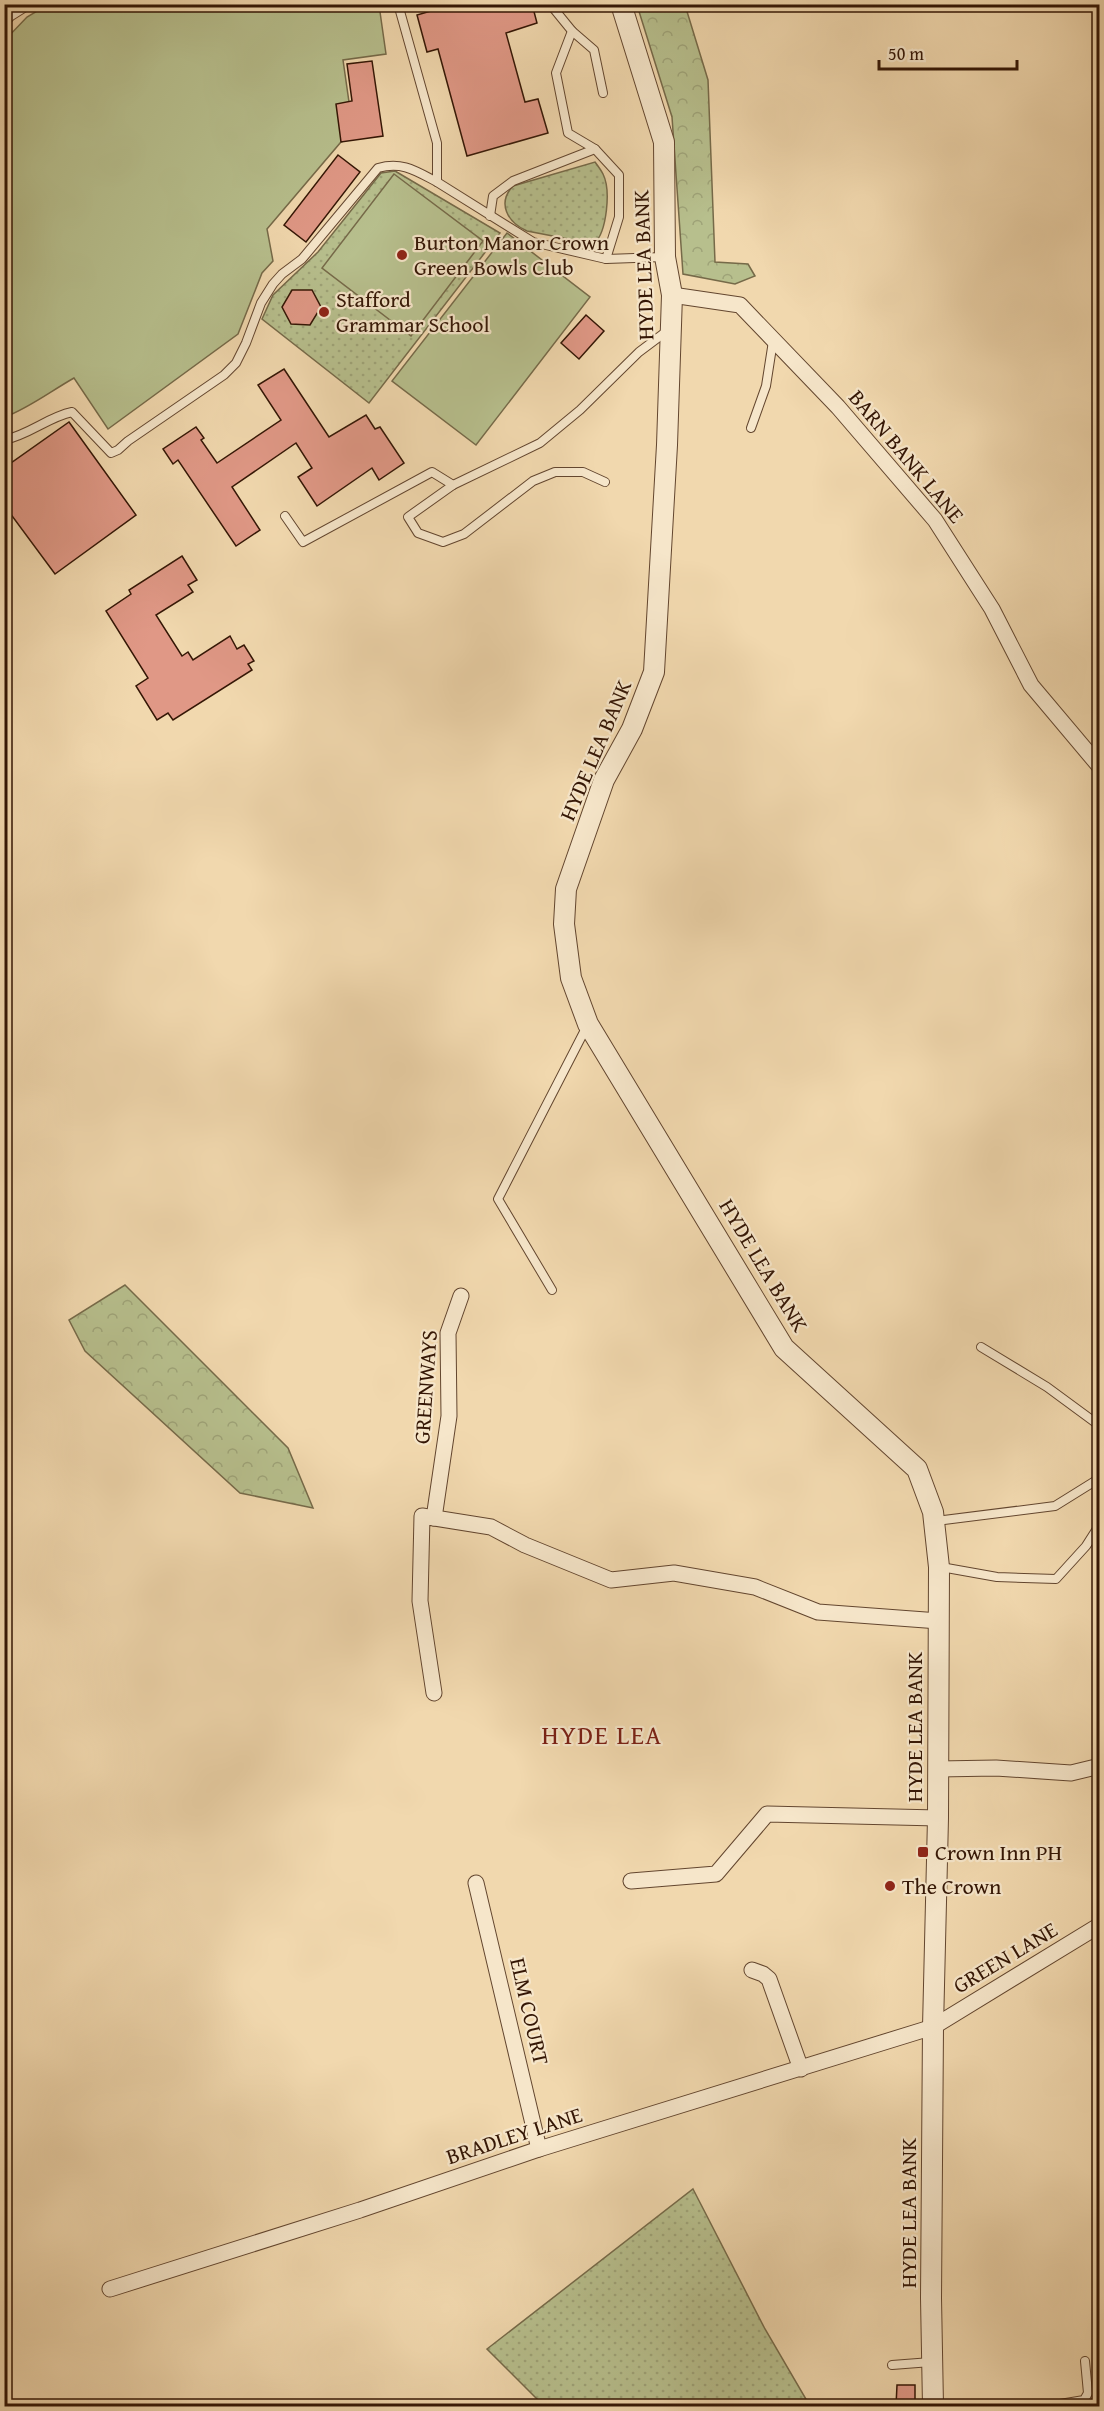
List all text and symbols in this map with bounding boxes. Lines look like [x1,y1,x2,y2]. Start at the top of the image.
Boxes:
scale bar [879,33,1017,71]
text: 50 m [888,40,924,67]
street label: HYDE LEA BANK [624,189,662,341]
place label: Burton Manor Crown Green Bowls Club [414,226,610,283]
marker: Burton Manor Crown Green Bowls Club [395,248,409,262]
place label: Stafford Grammar School [336,283,490,340]
marker: Stafford Grammar School [317,305,331,319]
street label: BARN BANK LANE [842,382,972,530]
street label: HYDE LEA BANK [551,675,639,825]
street label: HYDE LEA BANK [712,1192,816,1338]
street label: GREENWAYS [405,1329,445,1445]
street label: HYDE LEA BANK [898,1652,930,1802]
district label: HYDE LEA [541,1715,663,1754]
place label: Crown Inn PH [935,1836,1062,1868]
marker: Crown Inn PH [916,1845,930,1859]
place label: The Crown [902,1870,1002,1902]
marker: The Crown [883,1879,897,1893]
street label: GREEN LANE [947,1913,1063,2001]
street label: ELM COURT [502,1954,558,2068]
street label: BRADLEY LANE [442,2098,586,2172]
street label: HYDE LEA BANK [892,2138,924,2288]

